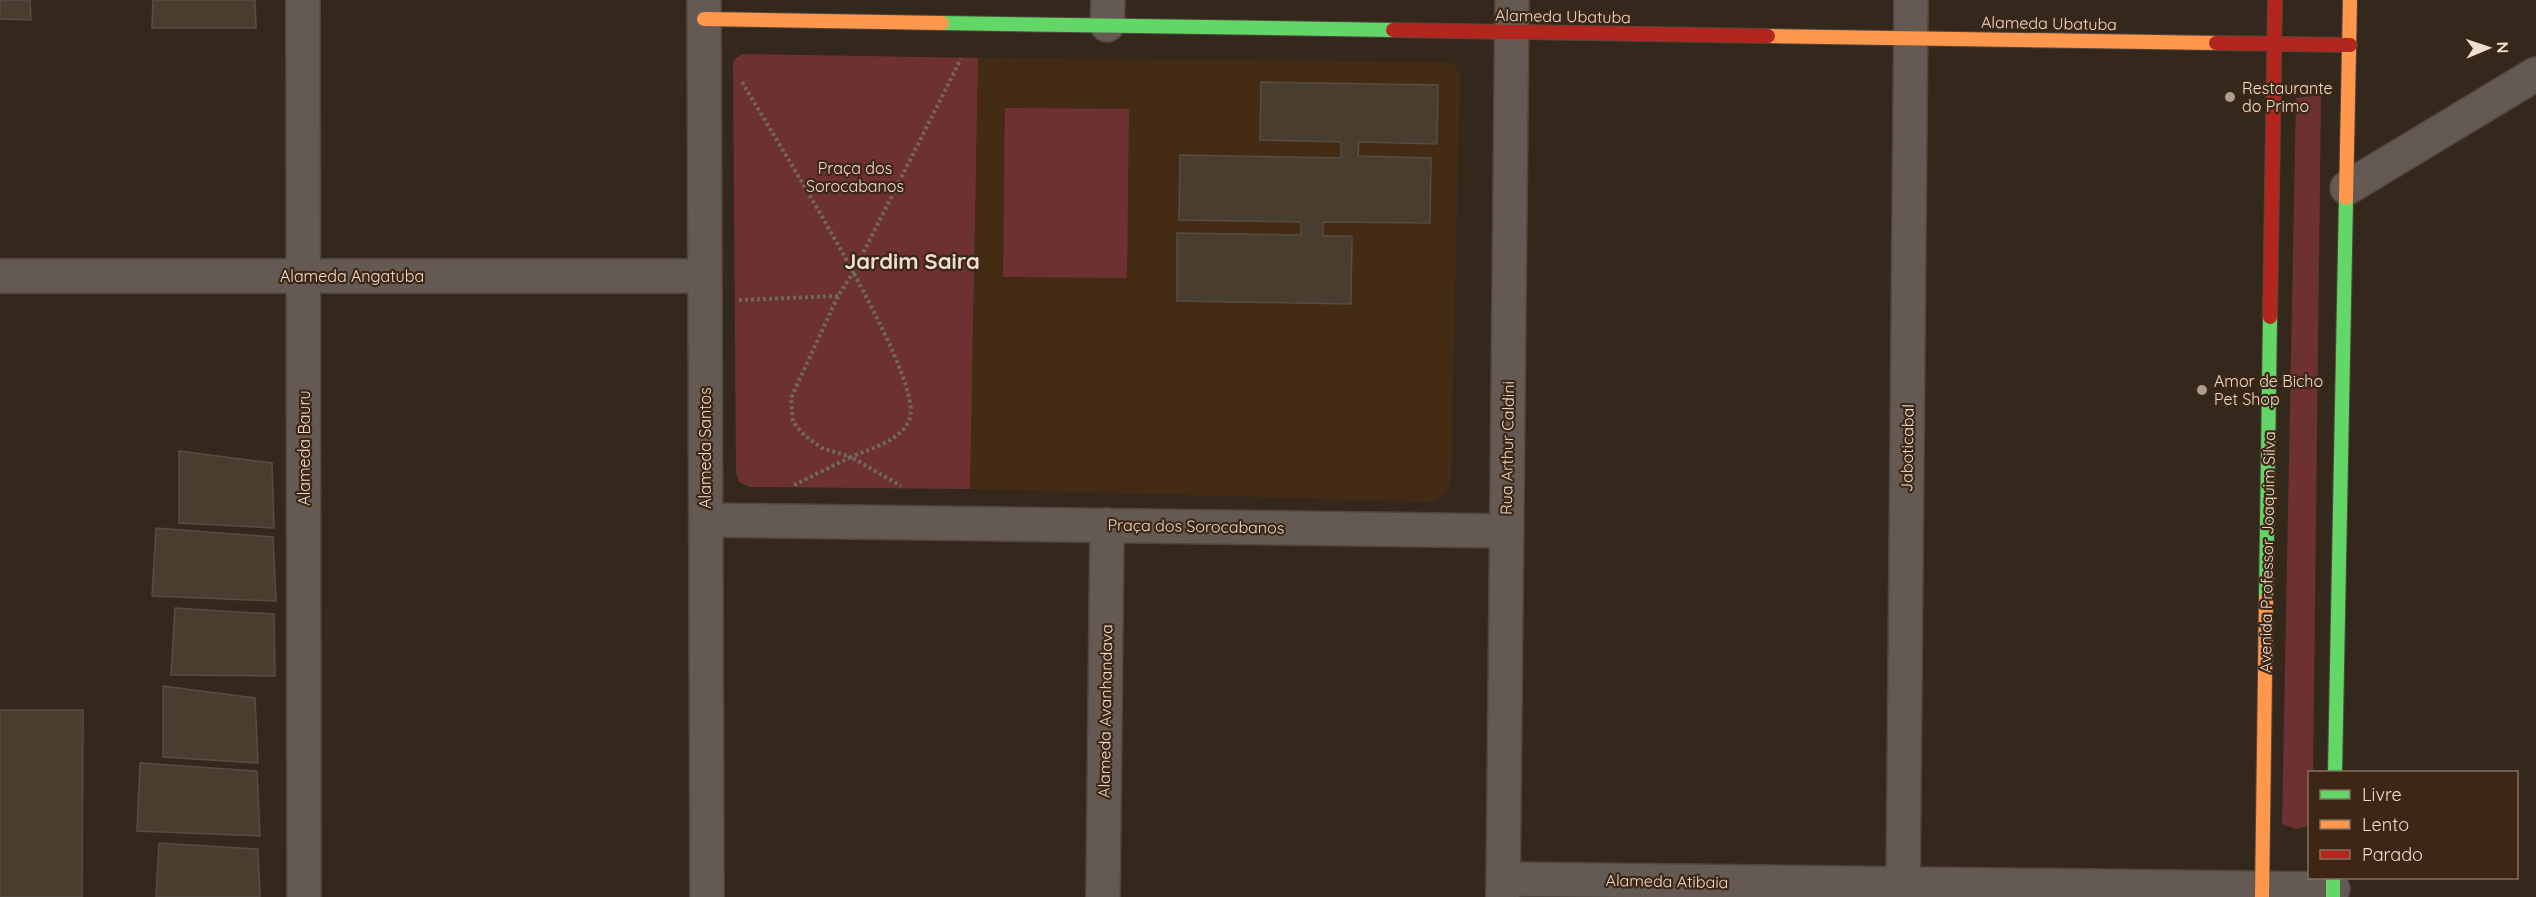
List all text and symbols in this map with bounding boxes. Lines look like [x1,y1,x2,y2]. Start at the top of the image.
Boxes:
street label: Alameda Ubatuba [1495,5,1631,27]
street label: Alameda Ubatuba [1981,12,2117,34]
north arrow [2458,18,2518,78]
text: N [2493,41,2513,54]
place label: Restaurante do Primo [2242,78,2333,116]
marker: Restaurante do Primo [2223,90,2237,104]
park label: Praça dos Sorocabanos [806,158,904,196]
district label: Jardim Saira [844,247,980,275]
street label: Alameda Angatuba [280,266,424,286]
place label: Amor de Bicho Pet Shop [2214,371,2323,409]
street label: Rua Arthur Caldini [1496,381,1518,515]
marker: Amor de Bicho Pet Shop [2195,383,2209,397]
street label: Alameda Santos [695,387,715,509]
street label: Alameda Bauru [294,390,314,506]
street label: Jaboticabal [1896,404,1918,492]
street label: Avenida Professor Joaquim Silva [2255,431,2279,673]
street label: Praça dos Sorocabanos [1107,514,1285,538]
street label: Alameda Avanhandava [1093,624,1117,798]
legend [2308,771,2518,879]
text: Livre [2362,783,2402,806]
text: Lento [2362,813,2409,836]
text: Parado [2362,843,2423,866]
street label: Alameda Atibaia [1605,870,1729,892]

